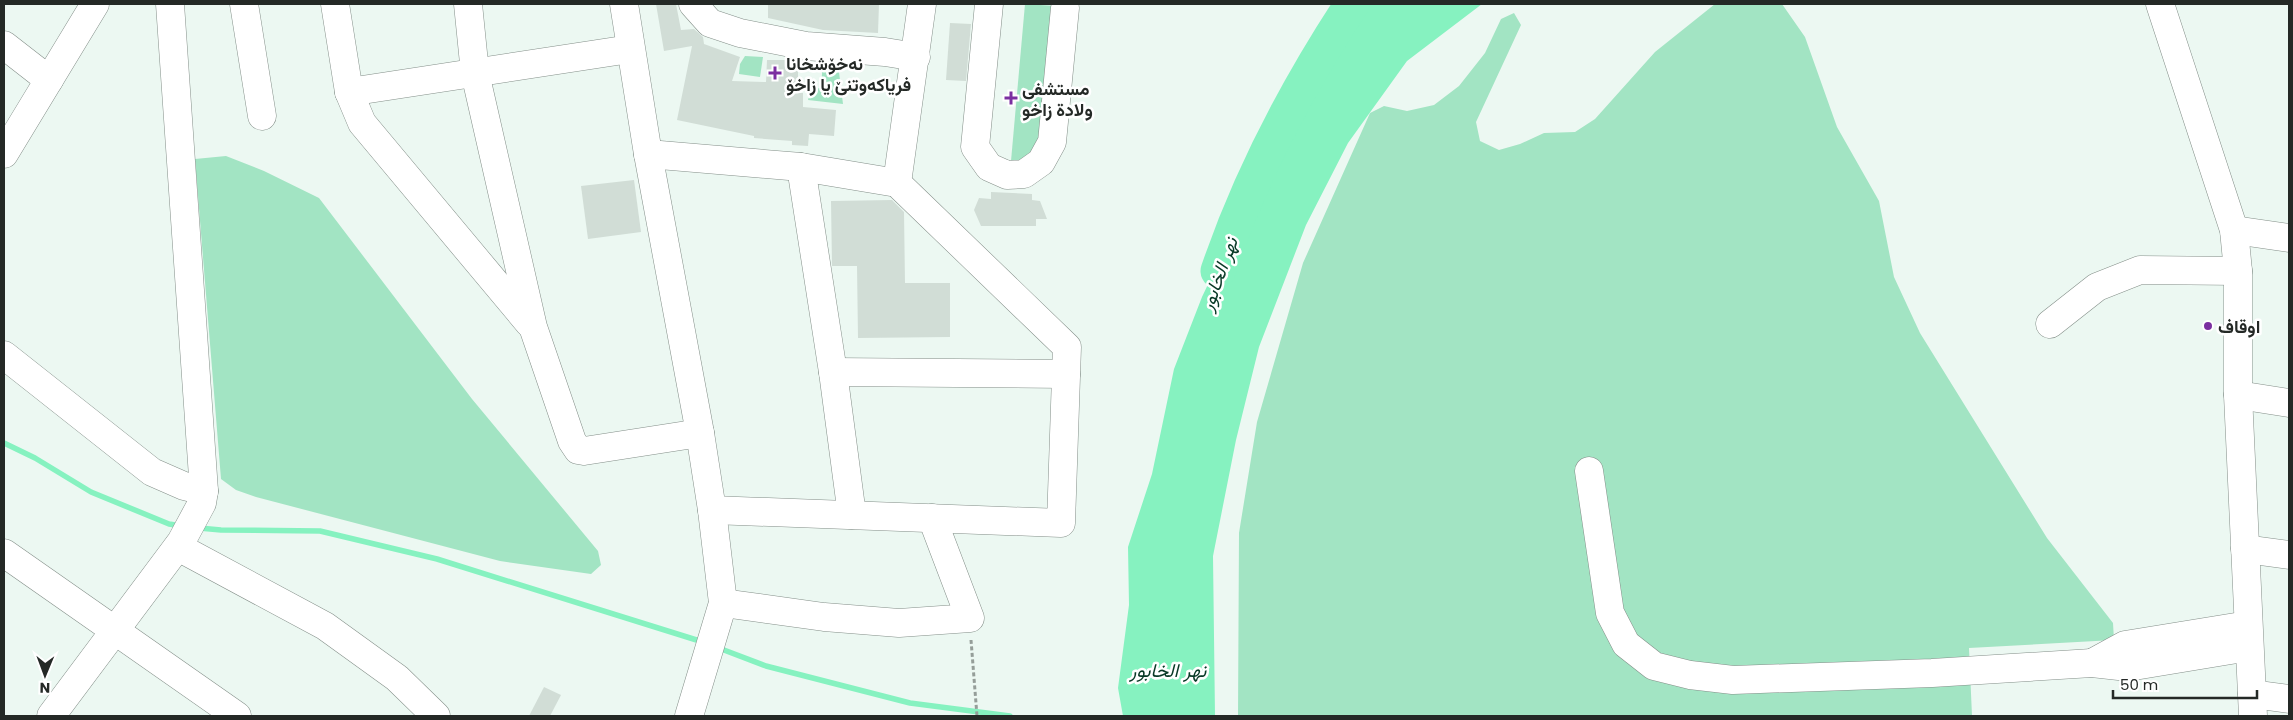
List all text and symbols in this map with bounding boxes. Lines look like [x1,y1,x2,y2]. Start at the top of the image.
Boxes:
place label: نه‌خۆشخانا فرياكه‌وتنێ يا زاخۆ [786,51,911,97]
marker: نه‌خۆشخانا فرياكه‌وتنێ يا زاخۆ [768,66,782,80]
place label: مستشفى ولادة زاخو [1022,76,1093,122]
marker: مستشفى ولادة زاخو [1004,91,1018,105]
water label: نهر الخابور [1193,232,1245,315]
place label: اوقاف [2218,314,2260,339]
marker: اوقاف [2202,320,2214,332]
north arrow [20,650,70,700]
water label: نهر الخابور [1129,657,1208,684]
scale bar [2113,668,2257,700]
text: 50 m [2120,674,2158,695]
text: N [39,678,50,698]

